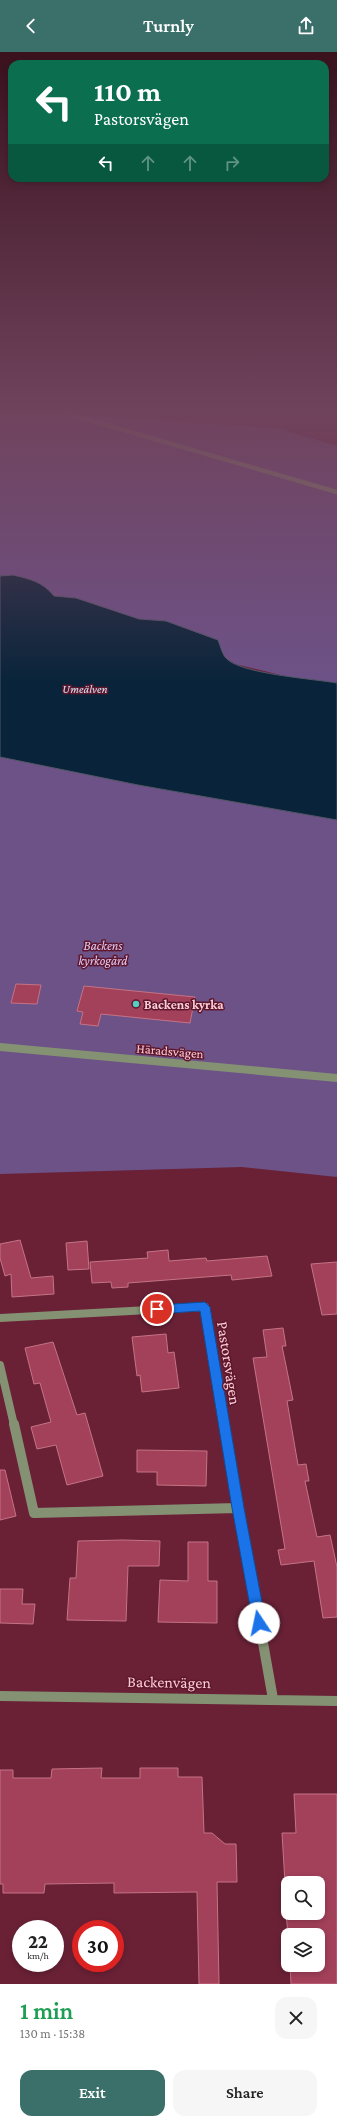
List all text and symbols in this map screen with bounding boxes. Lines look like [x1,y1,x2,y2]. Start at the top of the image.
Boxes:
icon: back [20,15,42,37]
icon: share [295,15,317,37]
text: Turnly [143,16,194,36]
icon: left [28,76,80,128]
text: 110 m [94,76,161,107]
text: Pastorsvägen [94,109,189,129]
icon: left [95,152,117,174]
icon: ahead [137,152,159,174]
icon: ahead [179,152,201,174]
icon: right [221,152,243,174]
water label: Umeälven [62,682,108,696]
park label: Backens kyrkogård [79,938,128,968]
place label: Backens kyrka [144,997,224,1012]
marker: Backens kyrka [131,999,141,1009]
street label: Häradsvägen [136,1041,204,1061]
pin [140,1292,174,1326]
icon: arrive [146,1298,168,1320]
street label: Pastorsvägen [213,1320,244,1407]
position arrow [238,1602,280,1644]
street label: Backenvägen [127,1673,211,1692]
map controls [281,1876,325,1972]
button: search [281,1876,325,1920]
speed limit sign: 30 [72,1920,124,1972]
button: layers [281,1928,325,1972]
text: 22 [28,1930,48,1952]
text: km/h [27,1950,49,1961]
text: 1 min [20,1997,73,2024]
button: close [275,1997,317,2039]
text: 130 m · 15:38 [20,2026,85,2041]
button: Exit [20,2070,165,2116]
button: Share [173,2070,317,2116]

